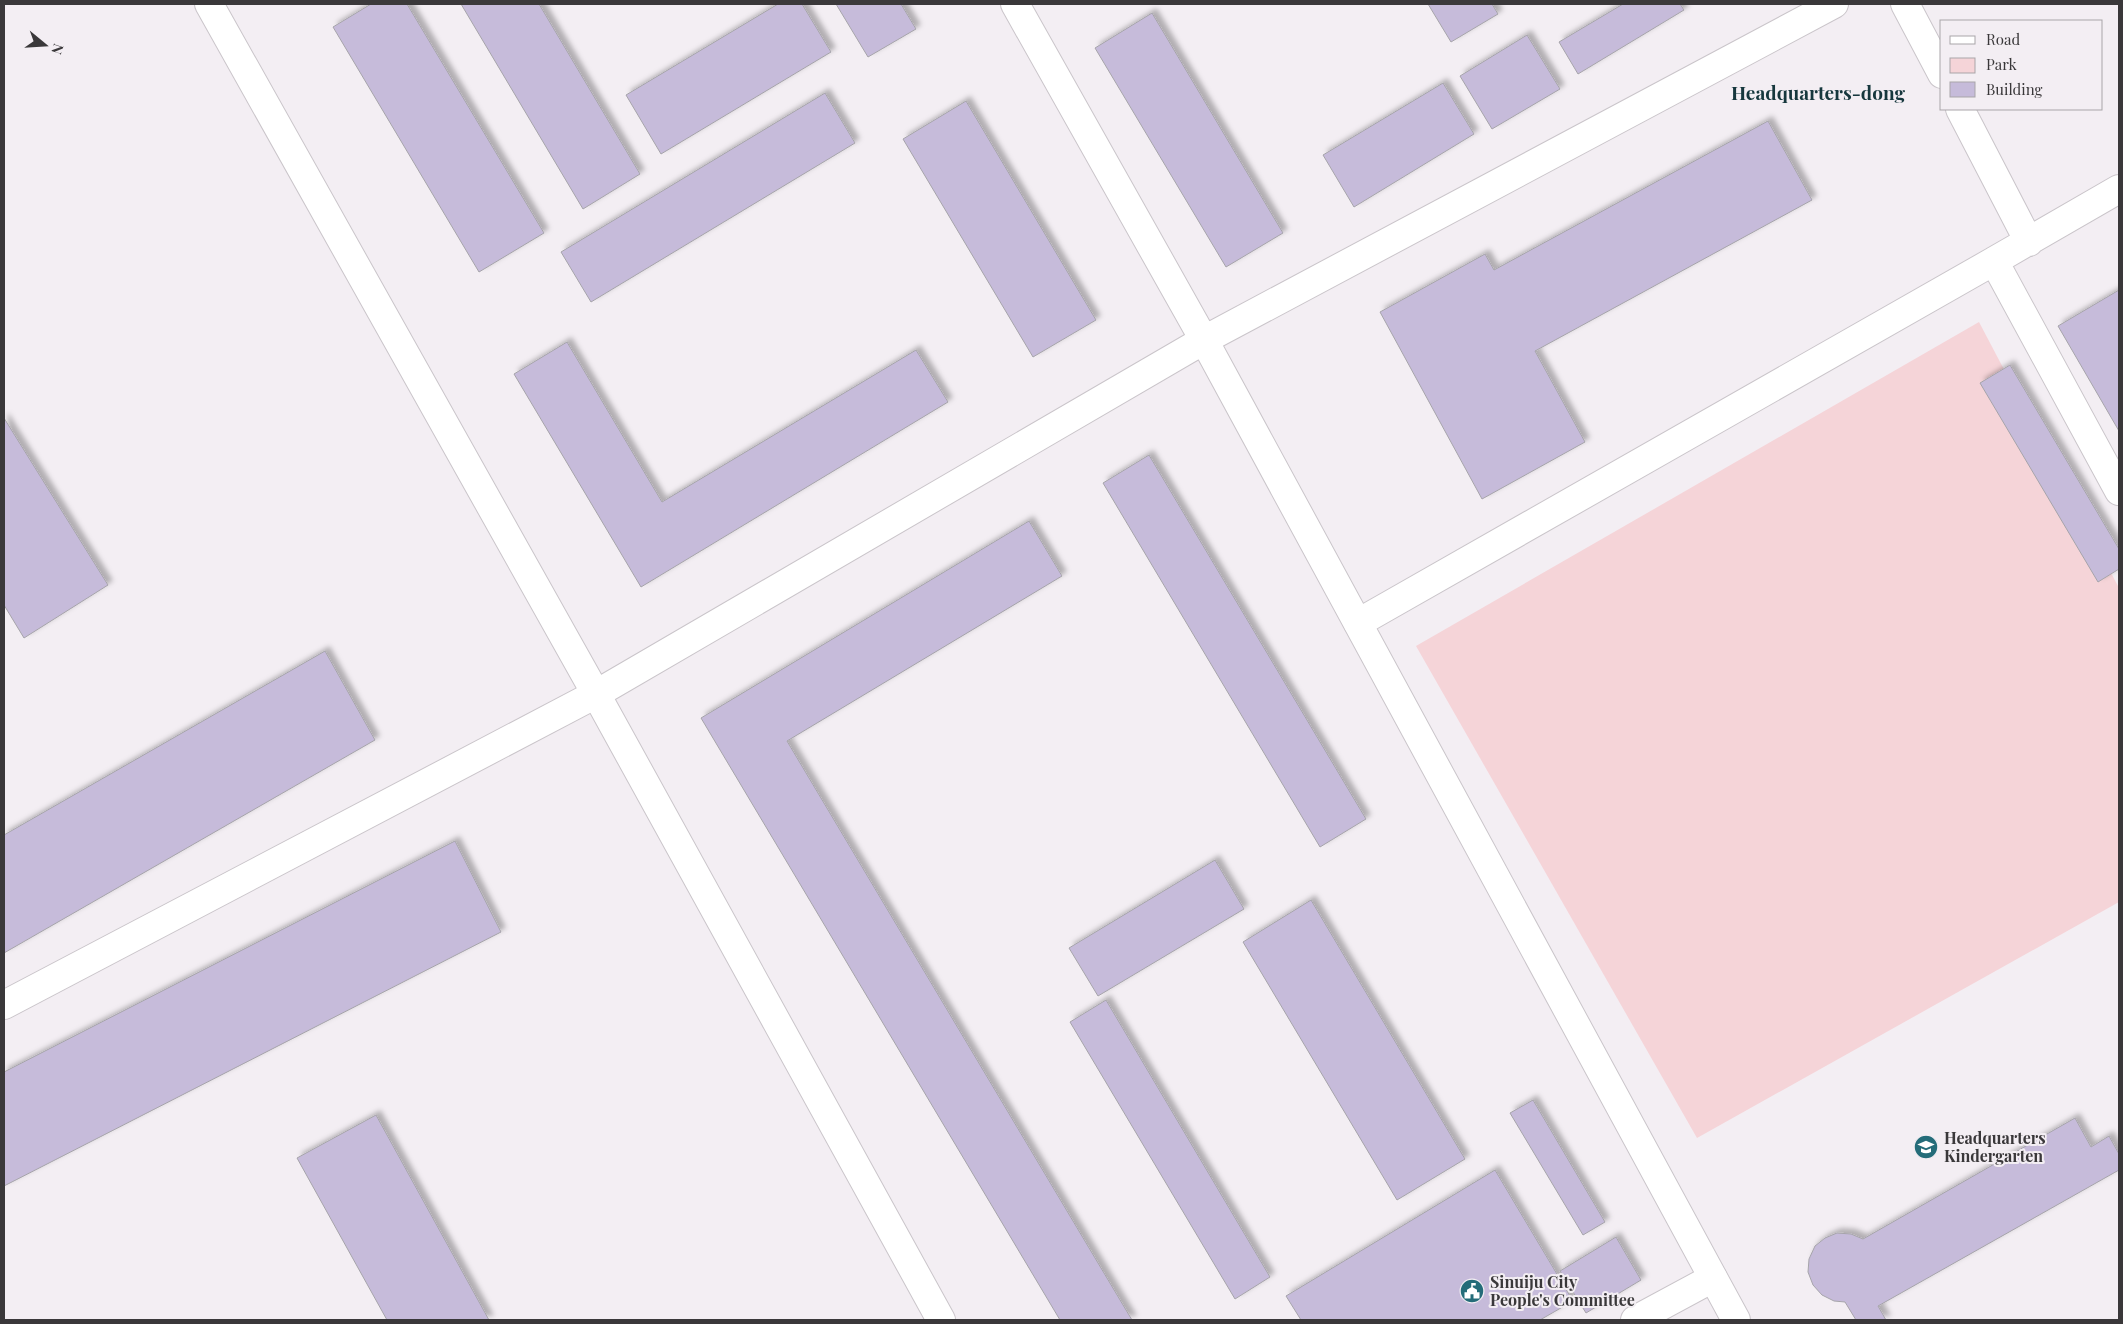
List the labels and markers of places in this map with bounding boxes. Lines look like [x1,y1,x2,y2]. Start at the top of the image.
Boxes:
place label: Headquarters Kindergarten [1944,1127,2046,1166]
school or university icon: Headquarters Kindergarten [1913,1134,1939,1160]
place label: Sinuiju City People's Committee [1490,1271,1635,1310]
public building icon: Sinuiju City People's Committee [1459,1278,1485,1304]

